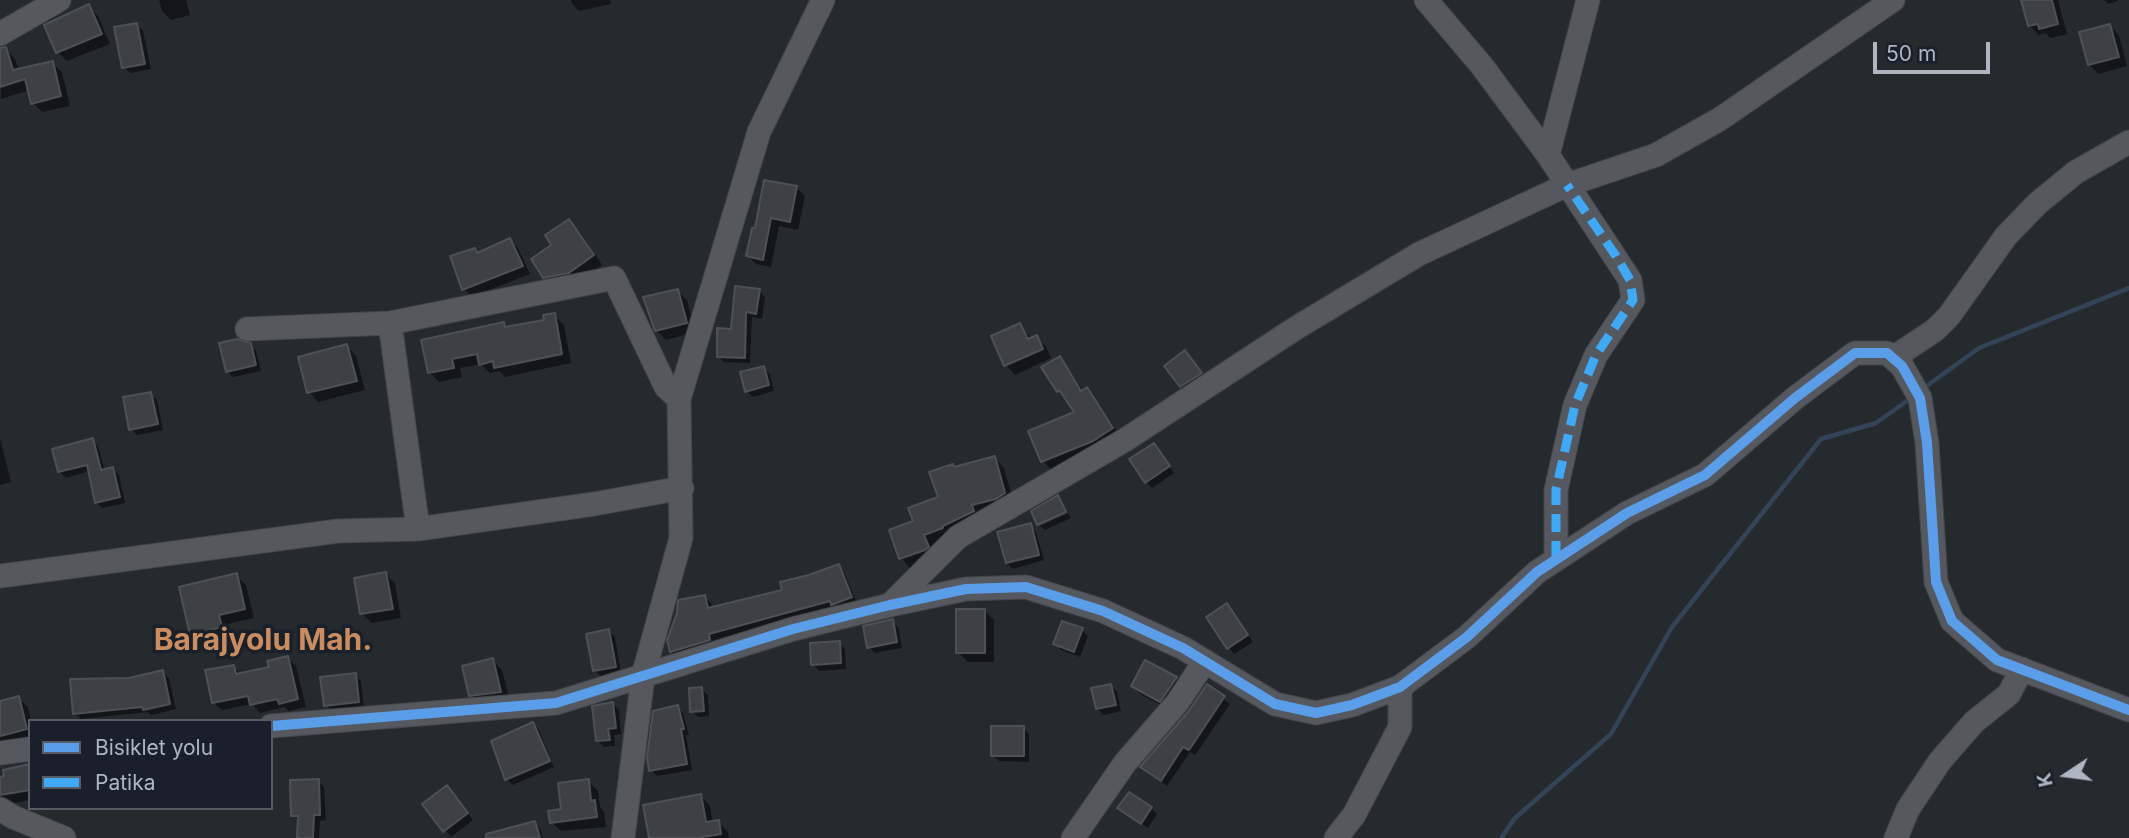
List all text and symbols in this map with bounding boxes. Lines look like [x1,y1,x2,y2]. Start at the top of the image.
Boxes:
scale bar [1877,28,1994,72]
text: 50 m [1886,41,1936,66]
district label: Barajyolu Mah. [154,623,372,659]
legend [28,719,273,810]
text: Bisiklet yolu [95,735,213,760]
north arrow [2031,740,2101,810]
text: Patika [95,770,155,795]
text: K [2032,771,2058,789]

